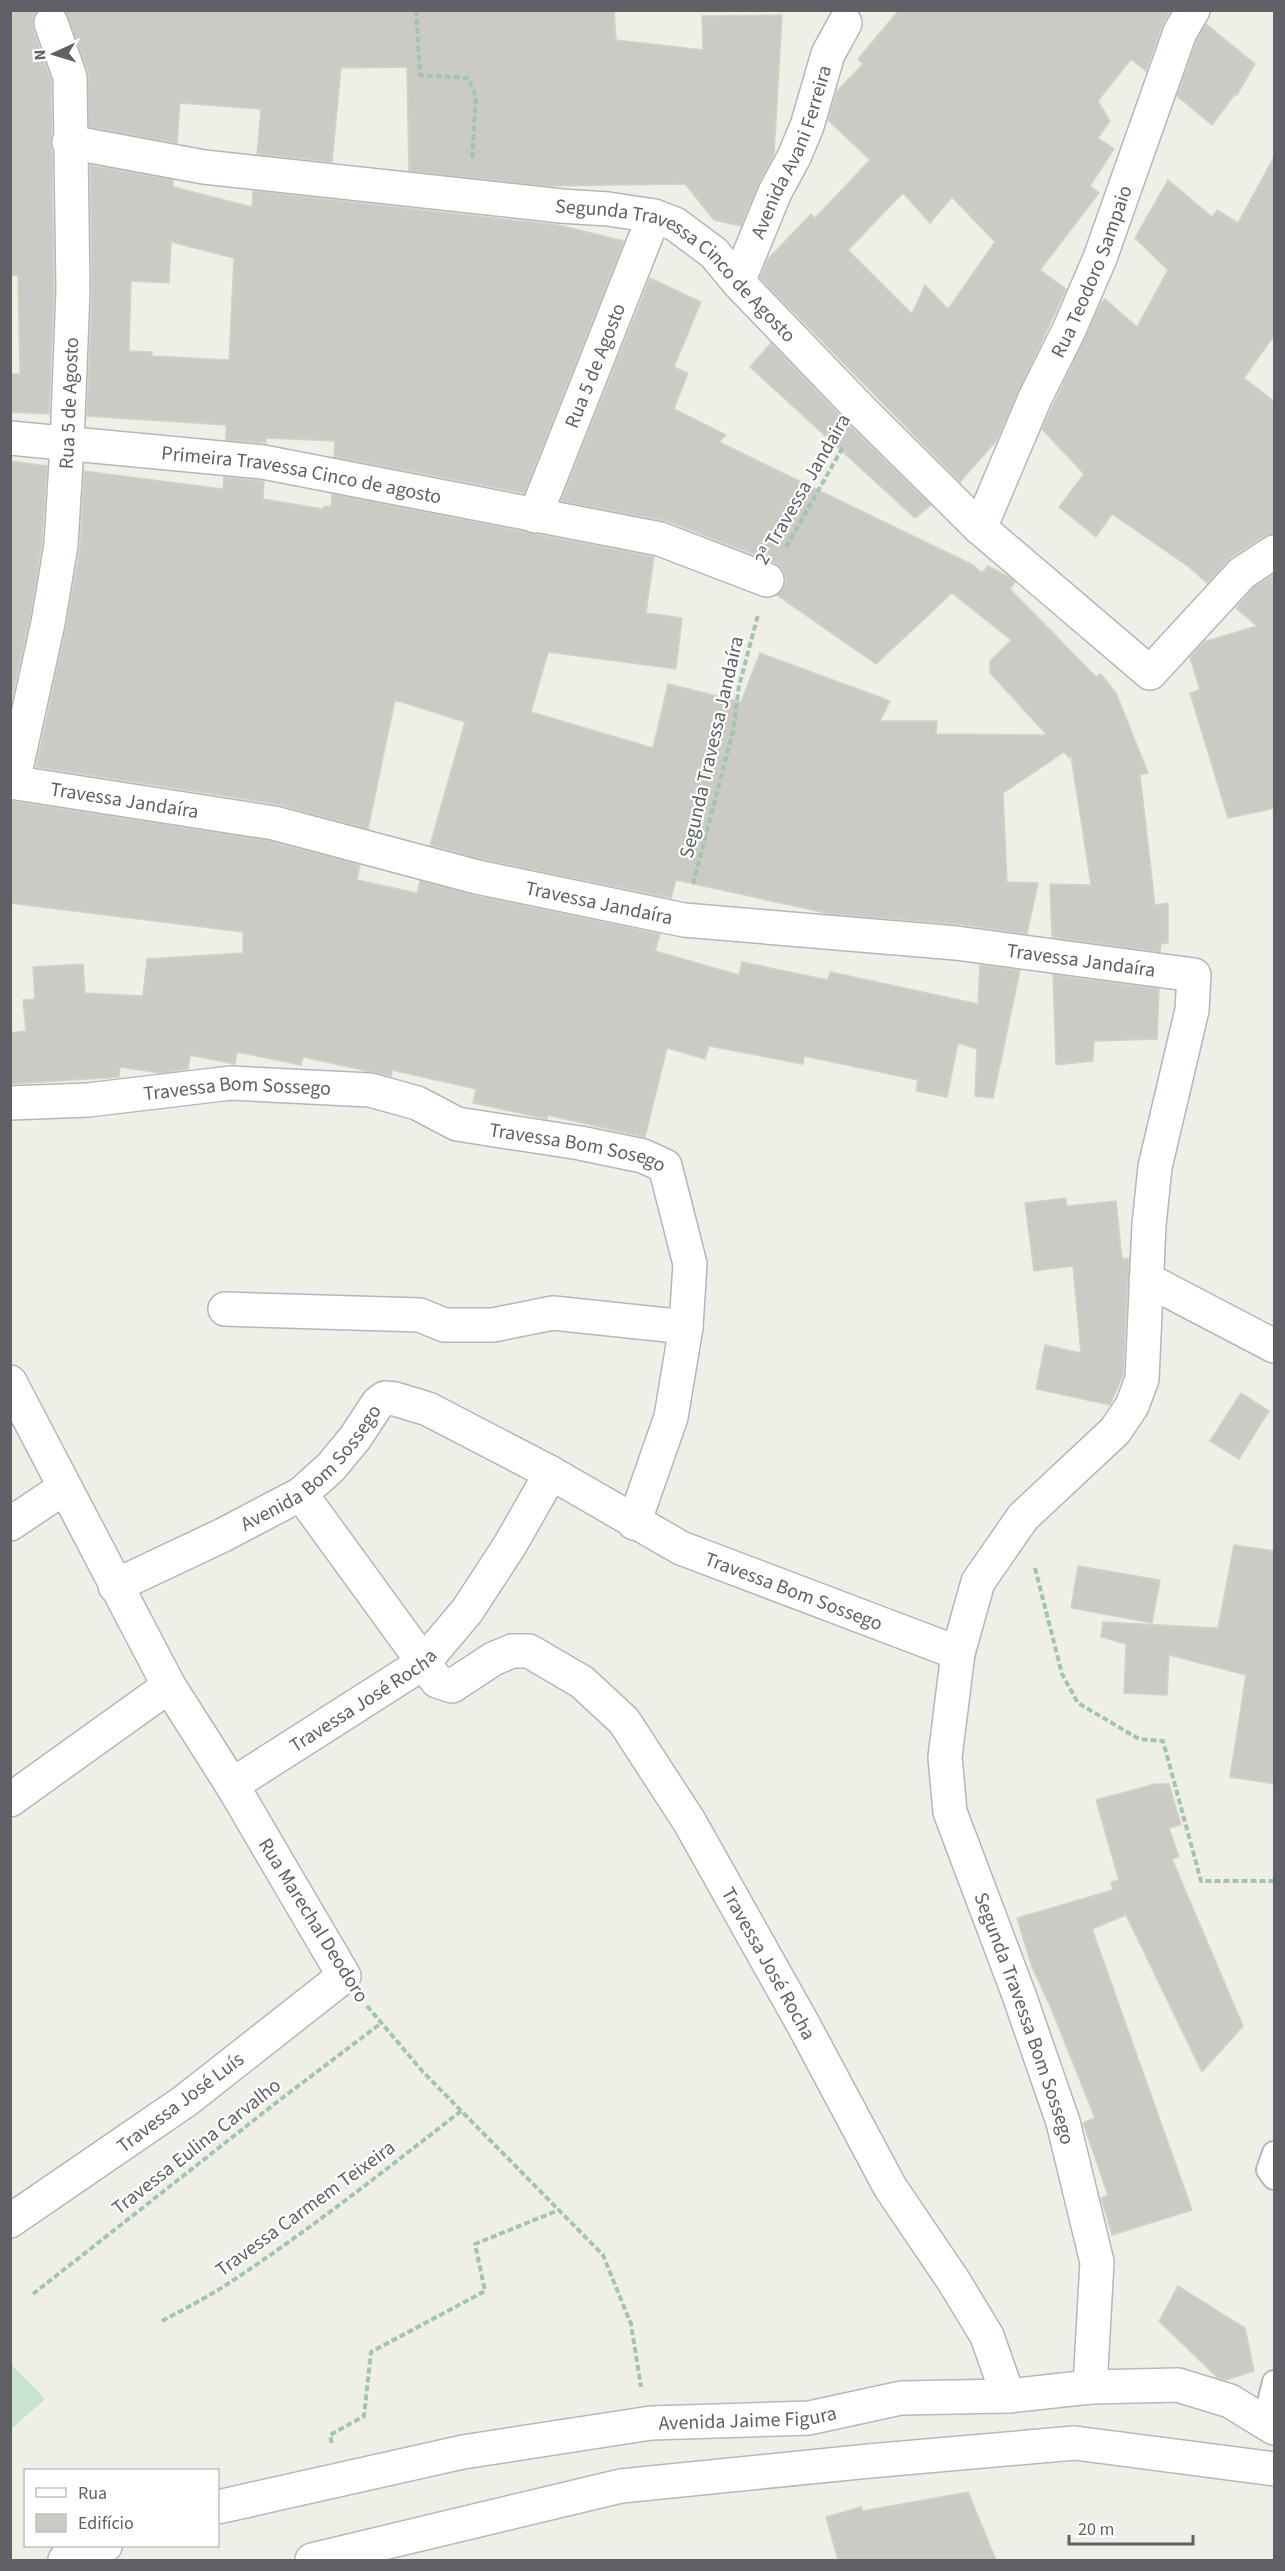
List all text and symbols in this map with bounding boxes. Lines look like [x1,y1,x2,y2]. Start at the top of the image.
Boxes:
north arrow [24,24,84,84]
text: N [29,49,51,61]
street label: Avenida Avani Ferreira [744,62,839,243]
street label: Rua Teodoro Sampaio [1044,182,1140,363]
street label: Segunda Travessa Cinco de Agosto [554,192,802,349]
street label: Rua 5 de Agosto [558,299,633,432]
street label: Rua 5 de Agosto [53,337,86,470]
street label: 2ª Travessa Jandaira [748,409,858,570]
street label: Primeira Travessa Cinco de agosto [160,439,444,511]
street label: Segunda Travessa Jandaíra [673,633,751,861]
street label: Travessa Jandaíra [48,775,201,826]
street label: Travessa Jandaíra [523,874,675,932]
street label: Travessa Jandaíra [1005,937,1157,985]
street label: Travessa Bom Sossego [142,1070,332,1108]
street label: Travessa Bom Sosego [487,1116,670,1180]
street label: Avenida Bom Sossego [236,1399,388,1538]
street label: Travessa Bom Sossego [700,1545,886,1638]
street label: Travessa José Rocha [284,1643,444,1760]
street label: Rua Marechal Deodoro [251,1833,375,2008]
street label: Travessa José Rocha [714,1882,822,2045]
street label: Segunda Travessa Bom Sossego [967,1889,1081,2147]
street label: Travessa José Luís [111,2046,250,2160]
street label: Travessa Eulina Carvalho [106,2072,287,2222]
street label: Travessa Carmem Teixeira [210,2134,401,2284]
street label: Avenida Jaime Figura [658,2399,839,2438]
legend [24,2469,219,2547]
text: Rua [78,2481,107,2506]
scale bar [1069,2508,1194,2546]
text: Edifício [78,2511,134,2536]
text: 20 m [1078,2517,1114,2542]

